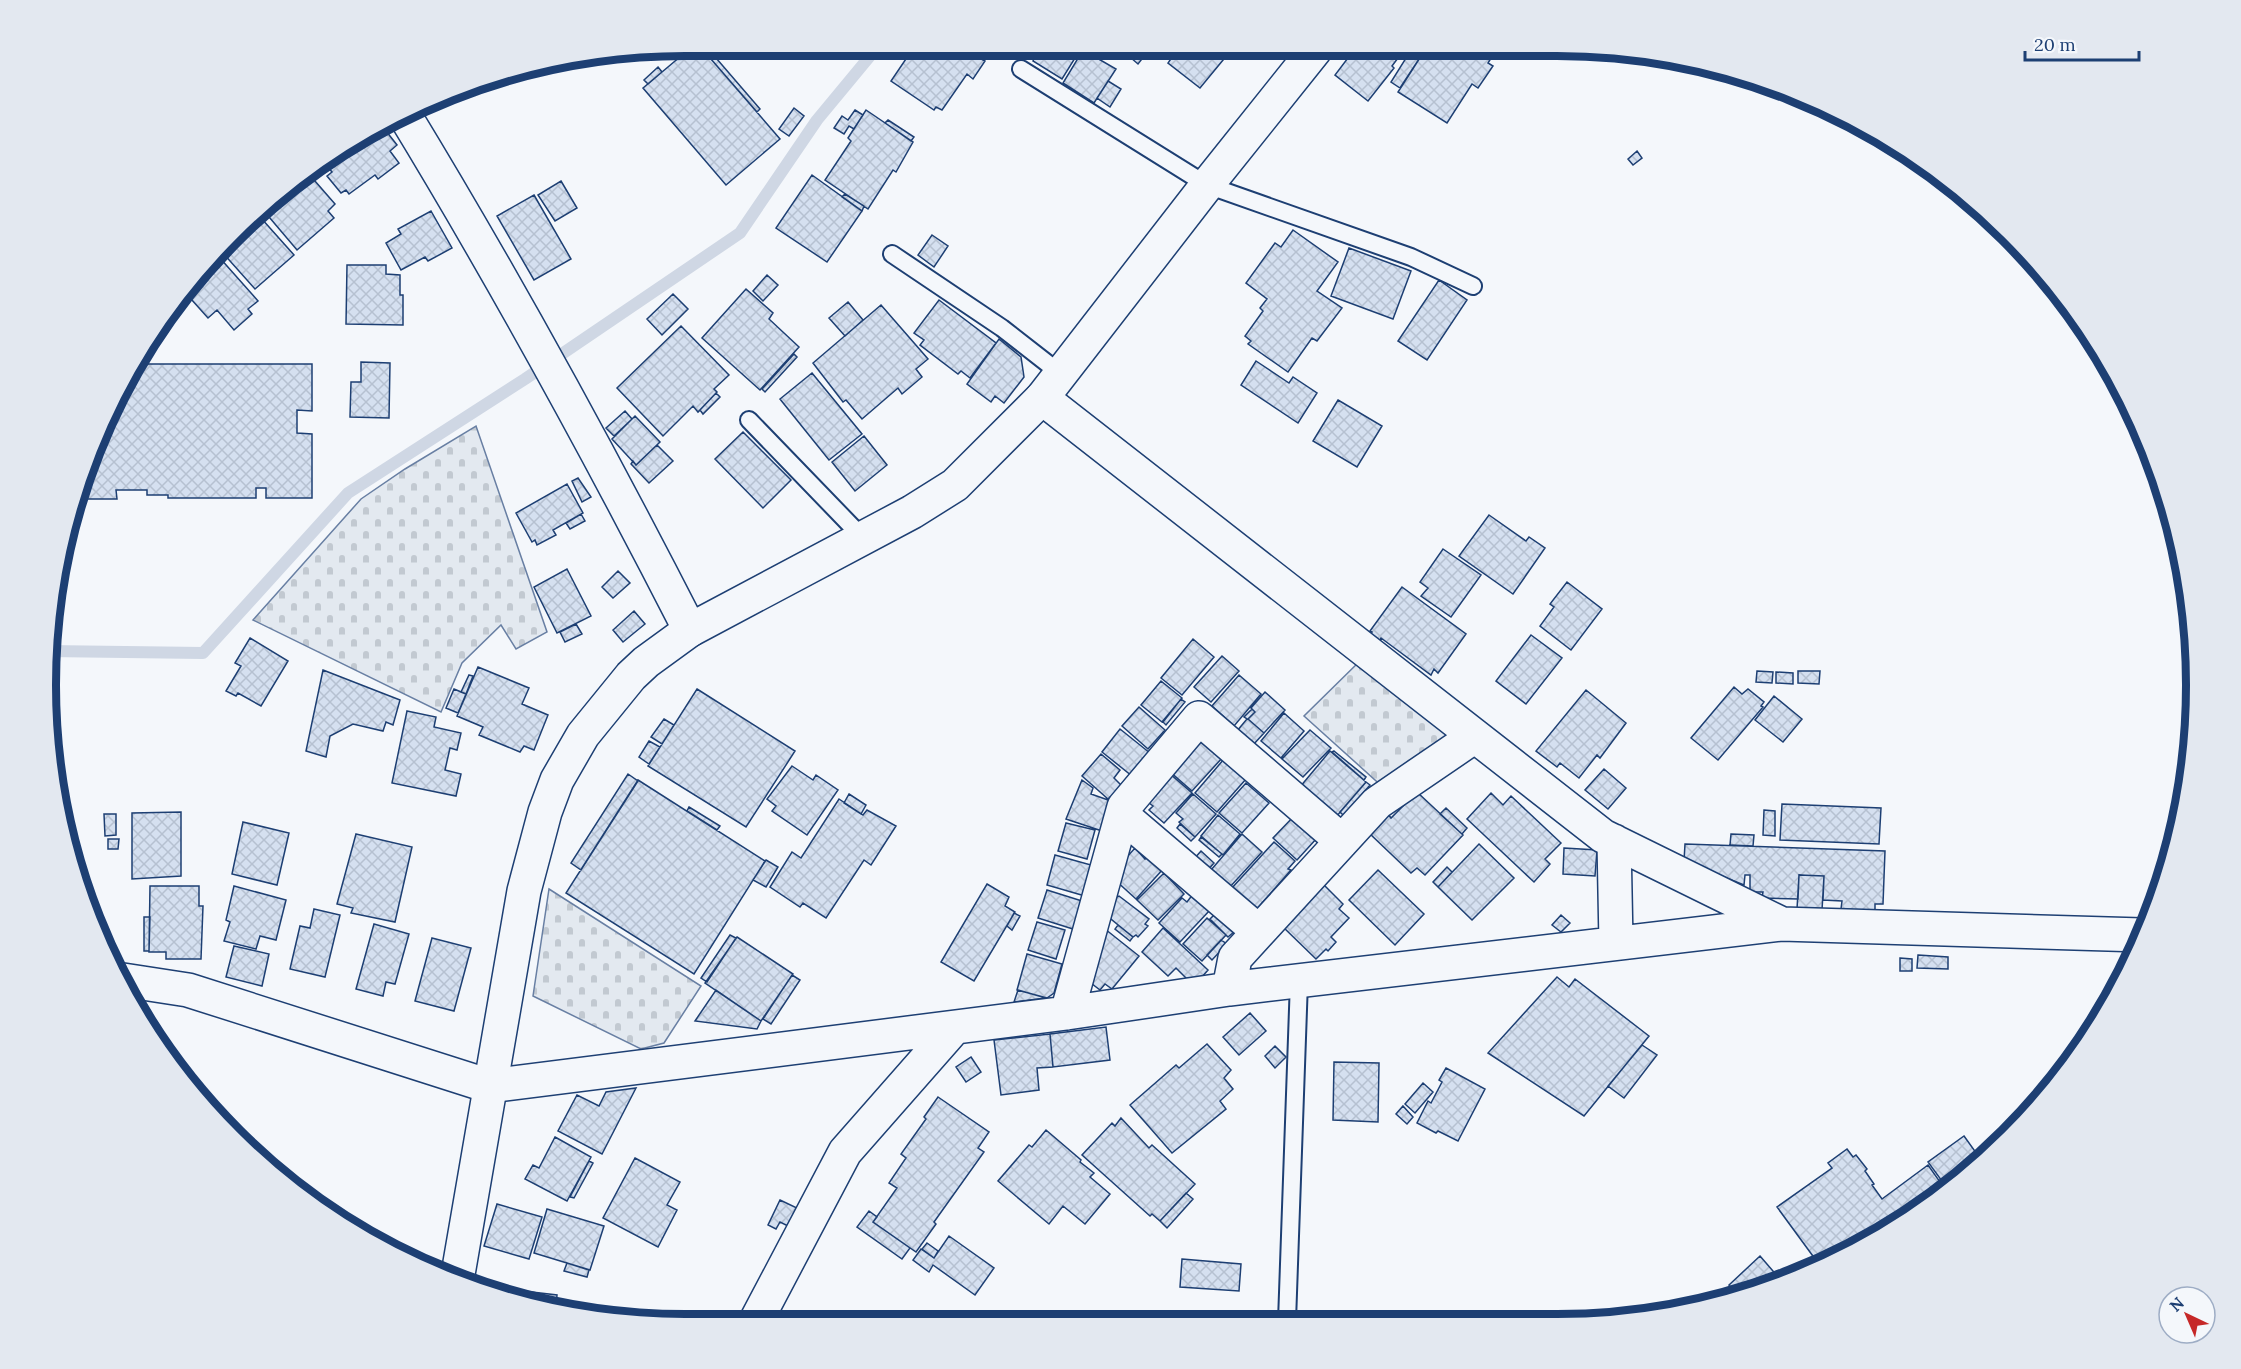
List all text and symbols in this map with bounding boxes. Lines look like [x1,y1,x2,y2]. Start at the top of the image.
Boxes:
scale bar [2025,24,2139,62]
text: 20 m [2034,33,2076,56]
north arrow [2157,1285,2217,1345]
text: N [2165,1293,2188,1316]

